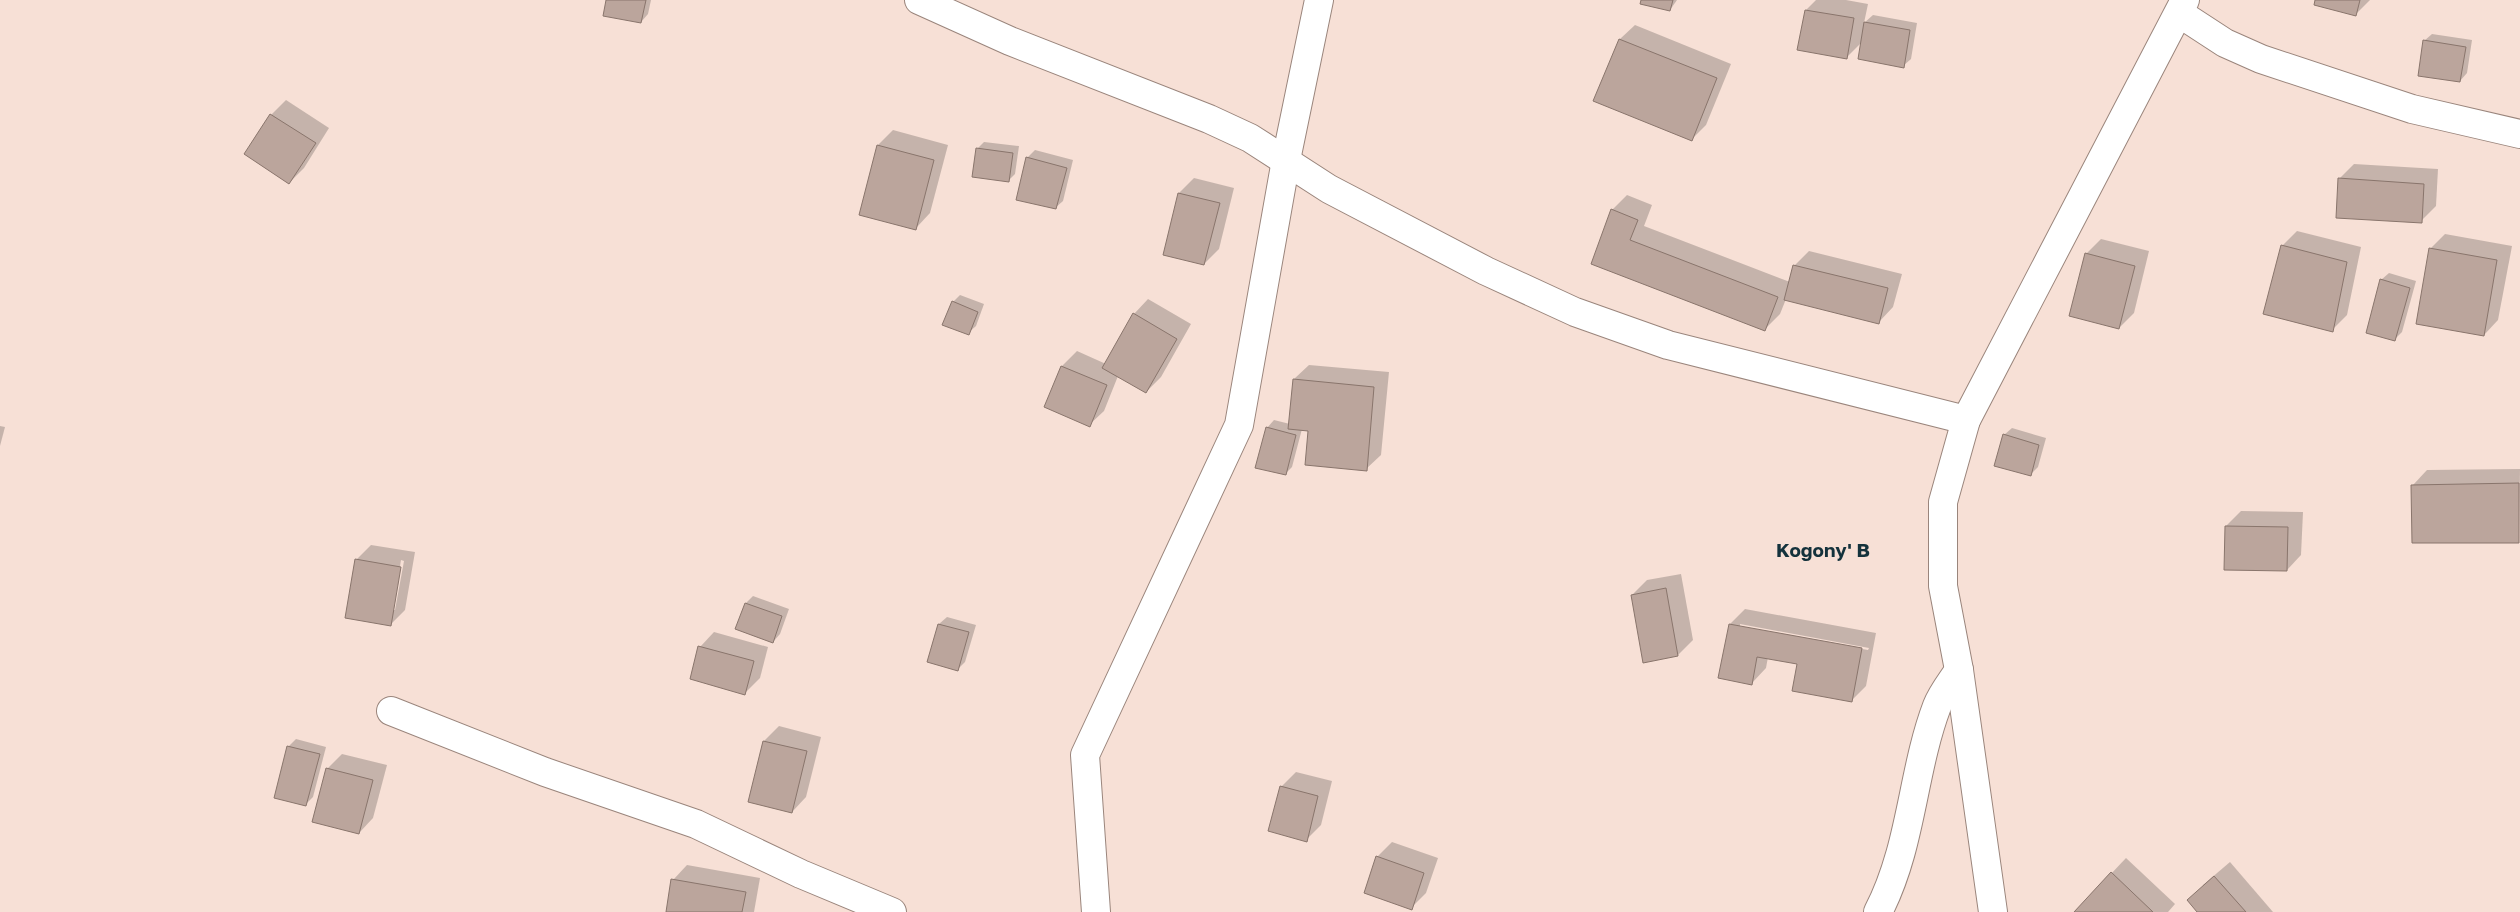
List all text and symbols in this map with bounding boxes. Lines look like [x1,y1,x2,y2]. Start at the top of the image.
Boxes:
district label: Kogony' B [1776,538,1870,561]

